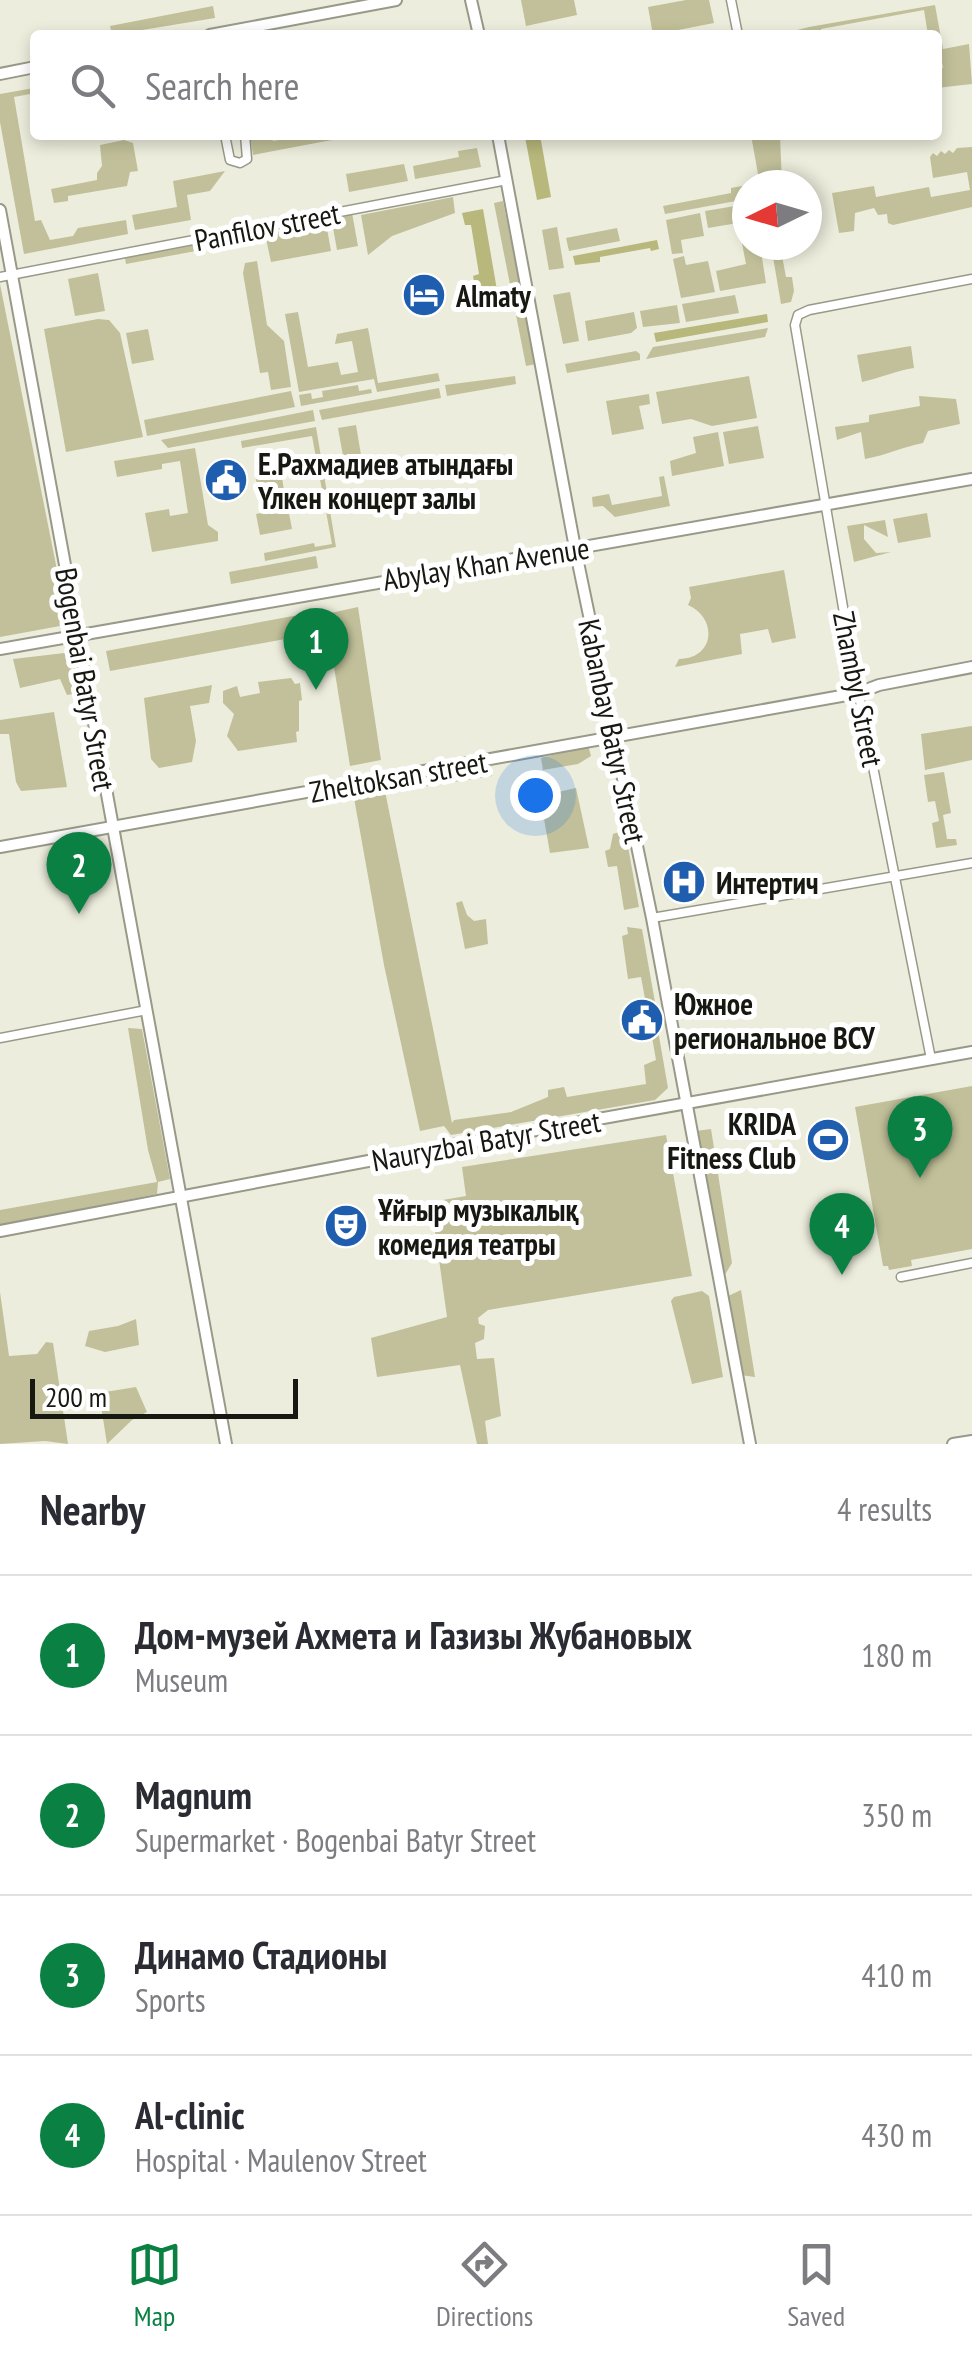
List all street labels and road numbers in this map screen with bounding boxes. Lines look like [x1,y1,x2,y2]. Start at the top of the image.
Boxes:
street label: Panfilov street [191,193,344,259]
street label: Abylay Khan Avenue [380,527,592,599]
street label: Bogenbai Batyr Street [47,564,125,794]
street label: Zhambyl Street [825,608,893,771]
street label: Kabanbay Batyr Street [570,615,656,847]
street label: Zheltoksan street [306,741,490,811]
street label: Nauryzbai Batyr Street [369,1101,604,1179]

